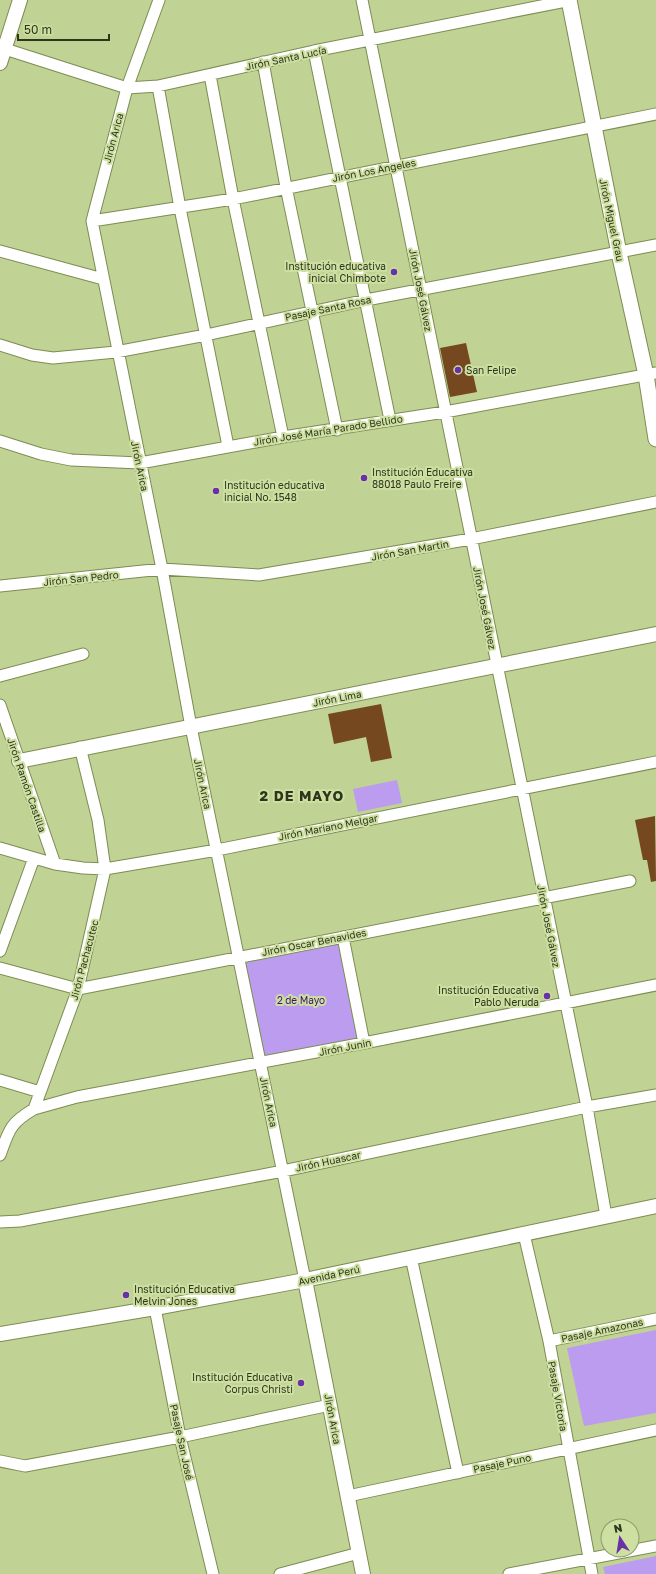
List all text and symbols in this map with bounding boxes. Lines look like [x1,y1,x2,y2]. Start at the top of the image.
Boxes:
scale bar [18,16,109,42]
text: 50 m [24,22,52,37]
street label: Jirón Santa Lucía [245,44,327,72]
street label: Jirón Arica [101,112,125,164]
street label: Jirón Los Angeles [331,156,417,184]
street label: Jirón Miguel Grau [597,178,627,262]
street label: Jirón José Gálvez [407,248,435,332]
place label: Institución educativa inicial Chimbote [285,260,386,284]
marker: Institución educativa inicial Chimbote [389,267,399,277]
street label: Pasaje Santa Rosa [284,293,372,323]
place label: San Felipe [466,364,516,376]
marker: San Felipe [453,365,463,375]
street label: Jirón José María Parado Bellido [253,412,403,448]
street label: Jirón Arica [129,440,151,492]
place label: Institución Educativa 88018 Paulo Freire [372,466,473,490]
marker: Institución Educativa 88018 Paulo Freire [359,473,369,483]
place label: Institución educativa inicial No. 1548 [224,479,325,503]
marker: Institución educativa inicial No. 1548 [211,486,221,496]
street label: Jirón San Martin [370,537,450,563]
street label: Jirón José Gálvez [471,566,499,650]
street label: Jirón San Pedro [43,568,119,588]
street label: Jirón Lima [312,687,362,709]
street label: Jirón Ramón Castilla [5,736,49,834]
street label: Jirón Arica [192,758,214,810]
district label: 2 DE MAYO [260,787,344,804]
street label: Jirón Mariano Melgar [277,811,379,843]
street label: Jirón José Gálvez [535,884,563,968]
street label: Jirón Pachacutec [67,918,101,1002]
street label: Jirón Oscar Benavides [261,926,367,958]
place label: Institución Educativa Pablo Neruda [438,984,539,1008]
marker: Institución Educativa Pablo Neruda [542,991,552,1001]
park label: 2 de Mayo [277,994,325,1006]
street label: Jirón Junin [318,1036,372,1058]
street label: Jirón Arica [258,1076,280,1128]
street label: Jirón Huascar [294,1148,362,1174]
street label: Avenida Perú [297,1263,361,1287]
place label: Institución Educativa Melvin Jones [134,1283,235,1307]
marker: Institución Educativa Melvin Jones [121,1290,131,1300]
street label: Pasaje Amazonas [560,1315,644,1345]
street label: Pasaje Victoria [546,1360,570,1432]
place label: Institución Educativa Corpus Christi [192,1371,293,1395]
marker: Institución Educativa Corpus Christi [296,1378,306,1388]
street label: Jirón Arica [322,1393,344,1445]
street label: Pasaje San José [168,1403,196,1481]
street label: Pasaje Puno [472,1451,532,1475]
north arrow [600,1518,640,1558]
text: N [612,1521,623,1535]

